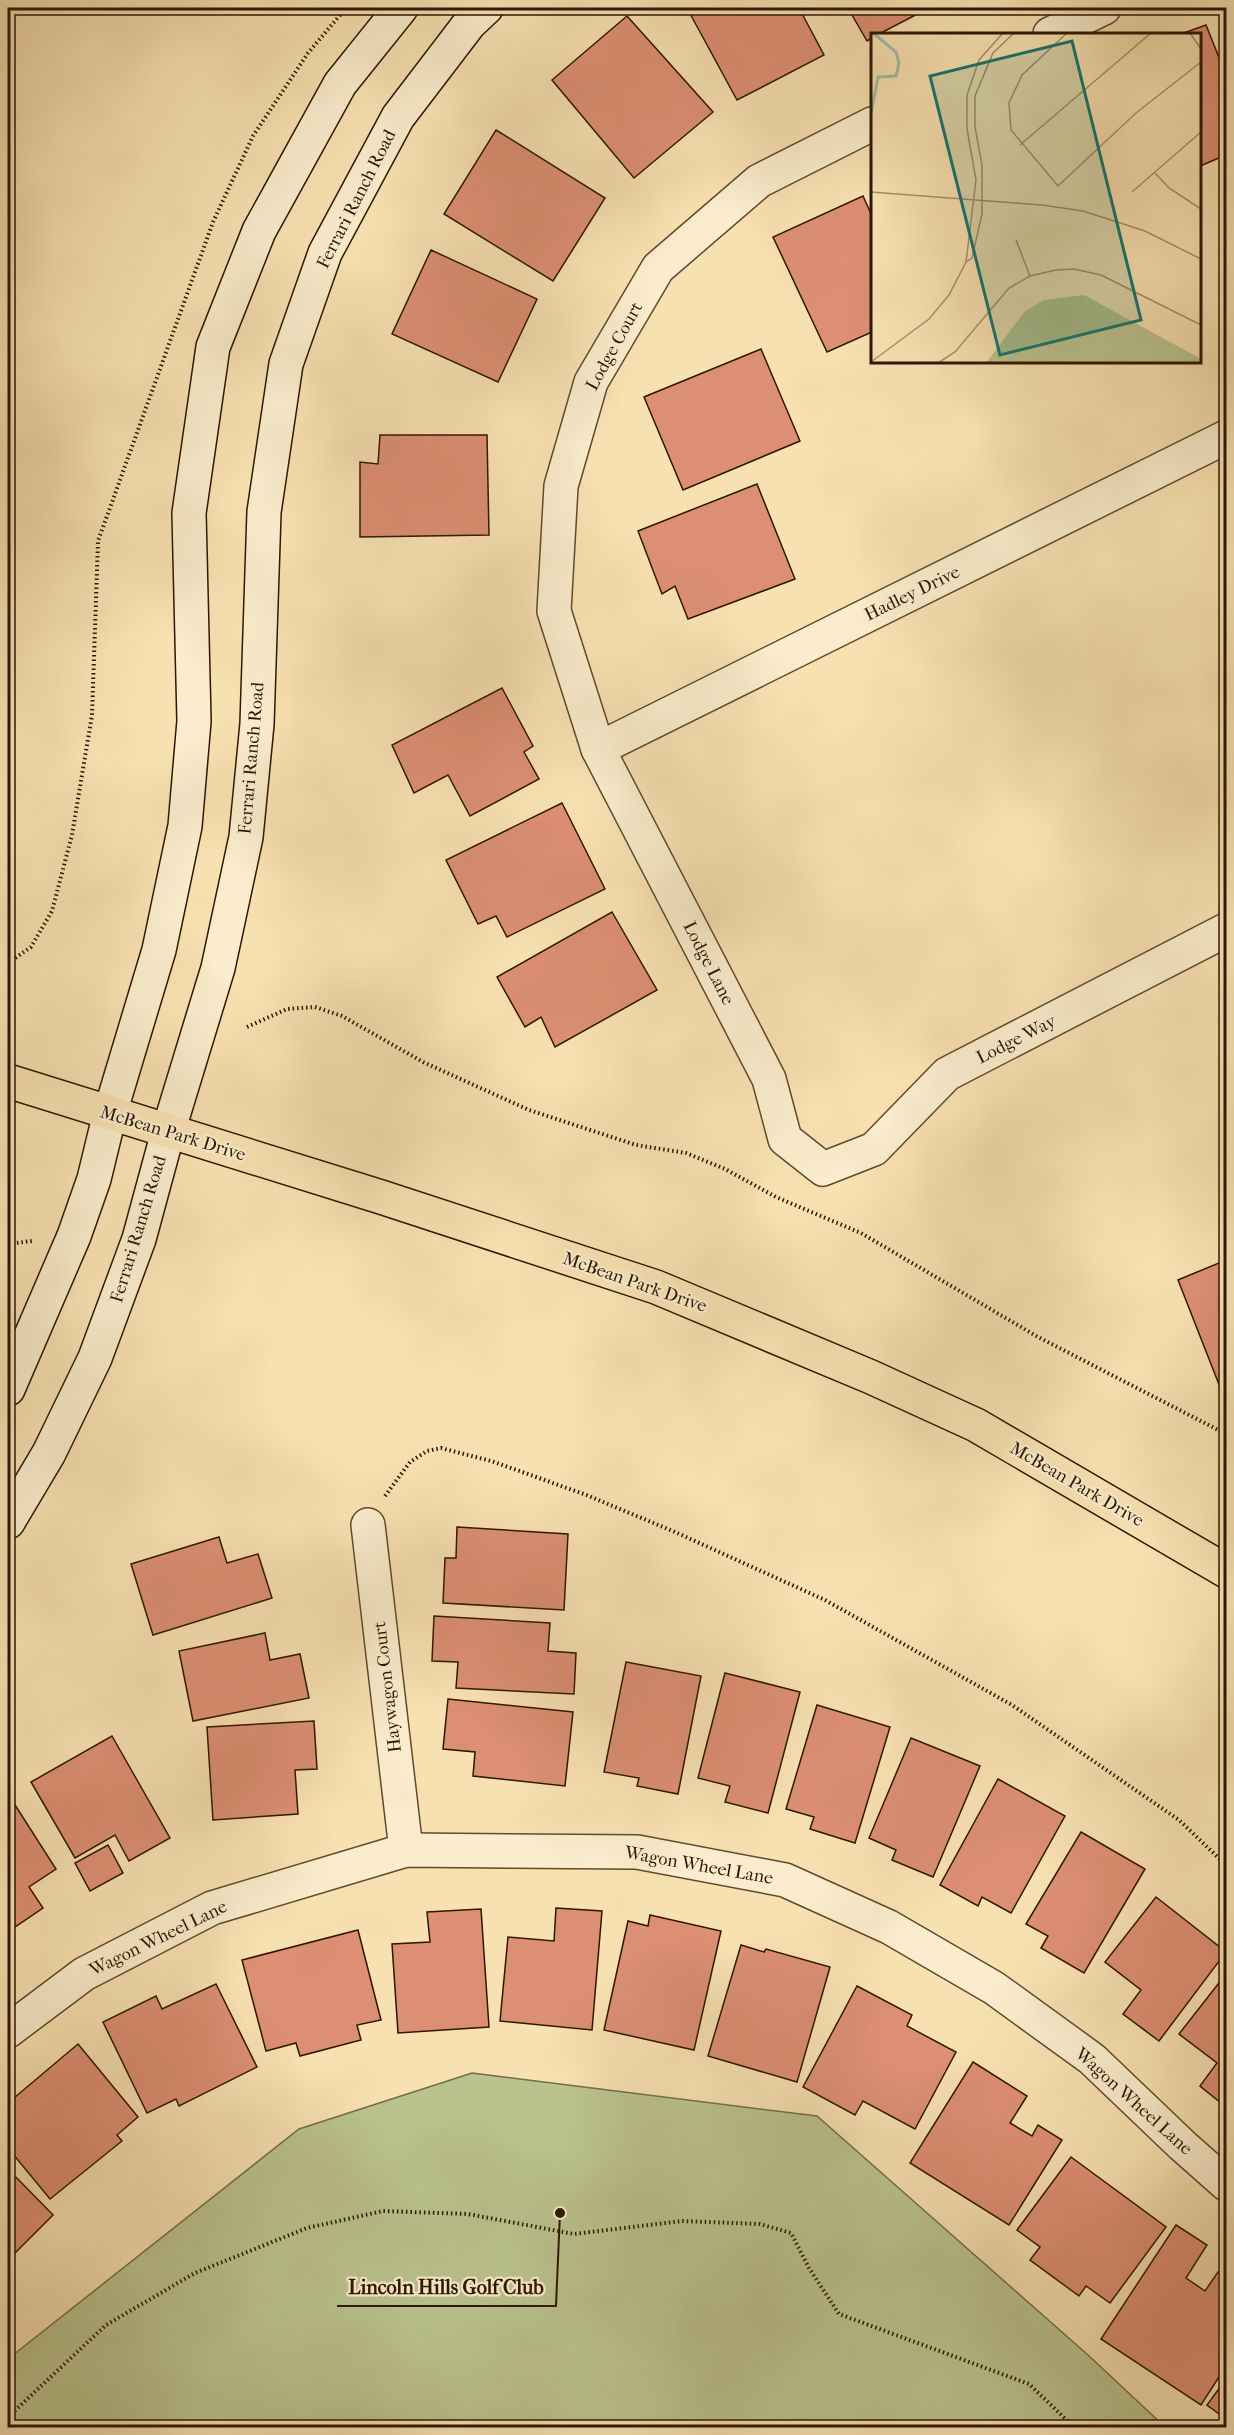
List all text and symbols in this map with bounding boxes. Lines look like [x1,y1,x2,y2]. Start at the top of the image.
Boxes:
inset map [871,33,1201,363]
street label: Ferrari Ranch Road [312,126,401,272]
street label: Lodge Court [582,298,648,394]
street label: Hadley Drive [861,561,963,626]
street label: Ferrari Ranch Road [234,681,269,835]
street label: Lodge Lane [679,918,739,1009]
street label: Lodge Way [973,1010,1061,1068]
street label: McBean Park Drive [98,1101,248,1166]
street label: Ferrari Ranch Road [106,1153,171,1305]
street label: McBean Park Drive [560,1248,710,1317]
street label: McBean Park Drive [1006,1438,1147,1531]
street label: Haywagon Court [369,1620,406,1754]
street label: Wagon Wheel Lane [622,1842,775,1889]
street label: Wagon Wheel Lane [85,1896,230,1981]
street label: Wagon Wheel Lane [1070,2043,1197,2160]
callout: Lincoln Hills Golf Club [337,2268,556,2306]
text: Lincoln Hills Golf Club [348,2276,544,2299]

